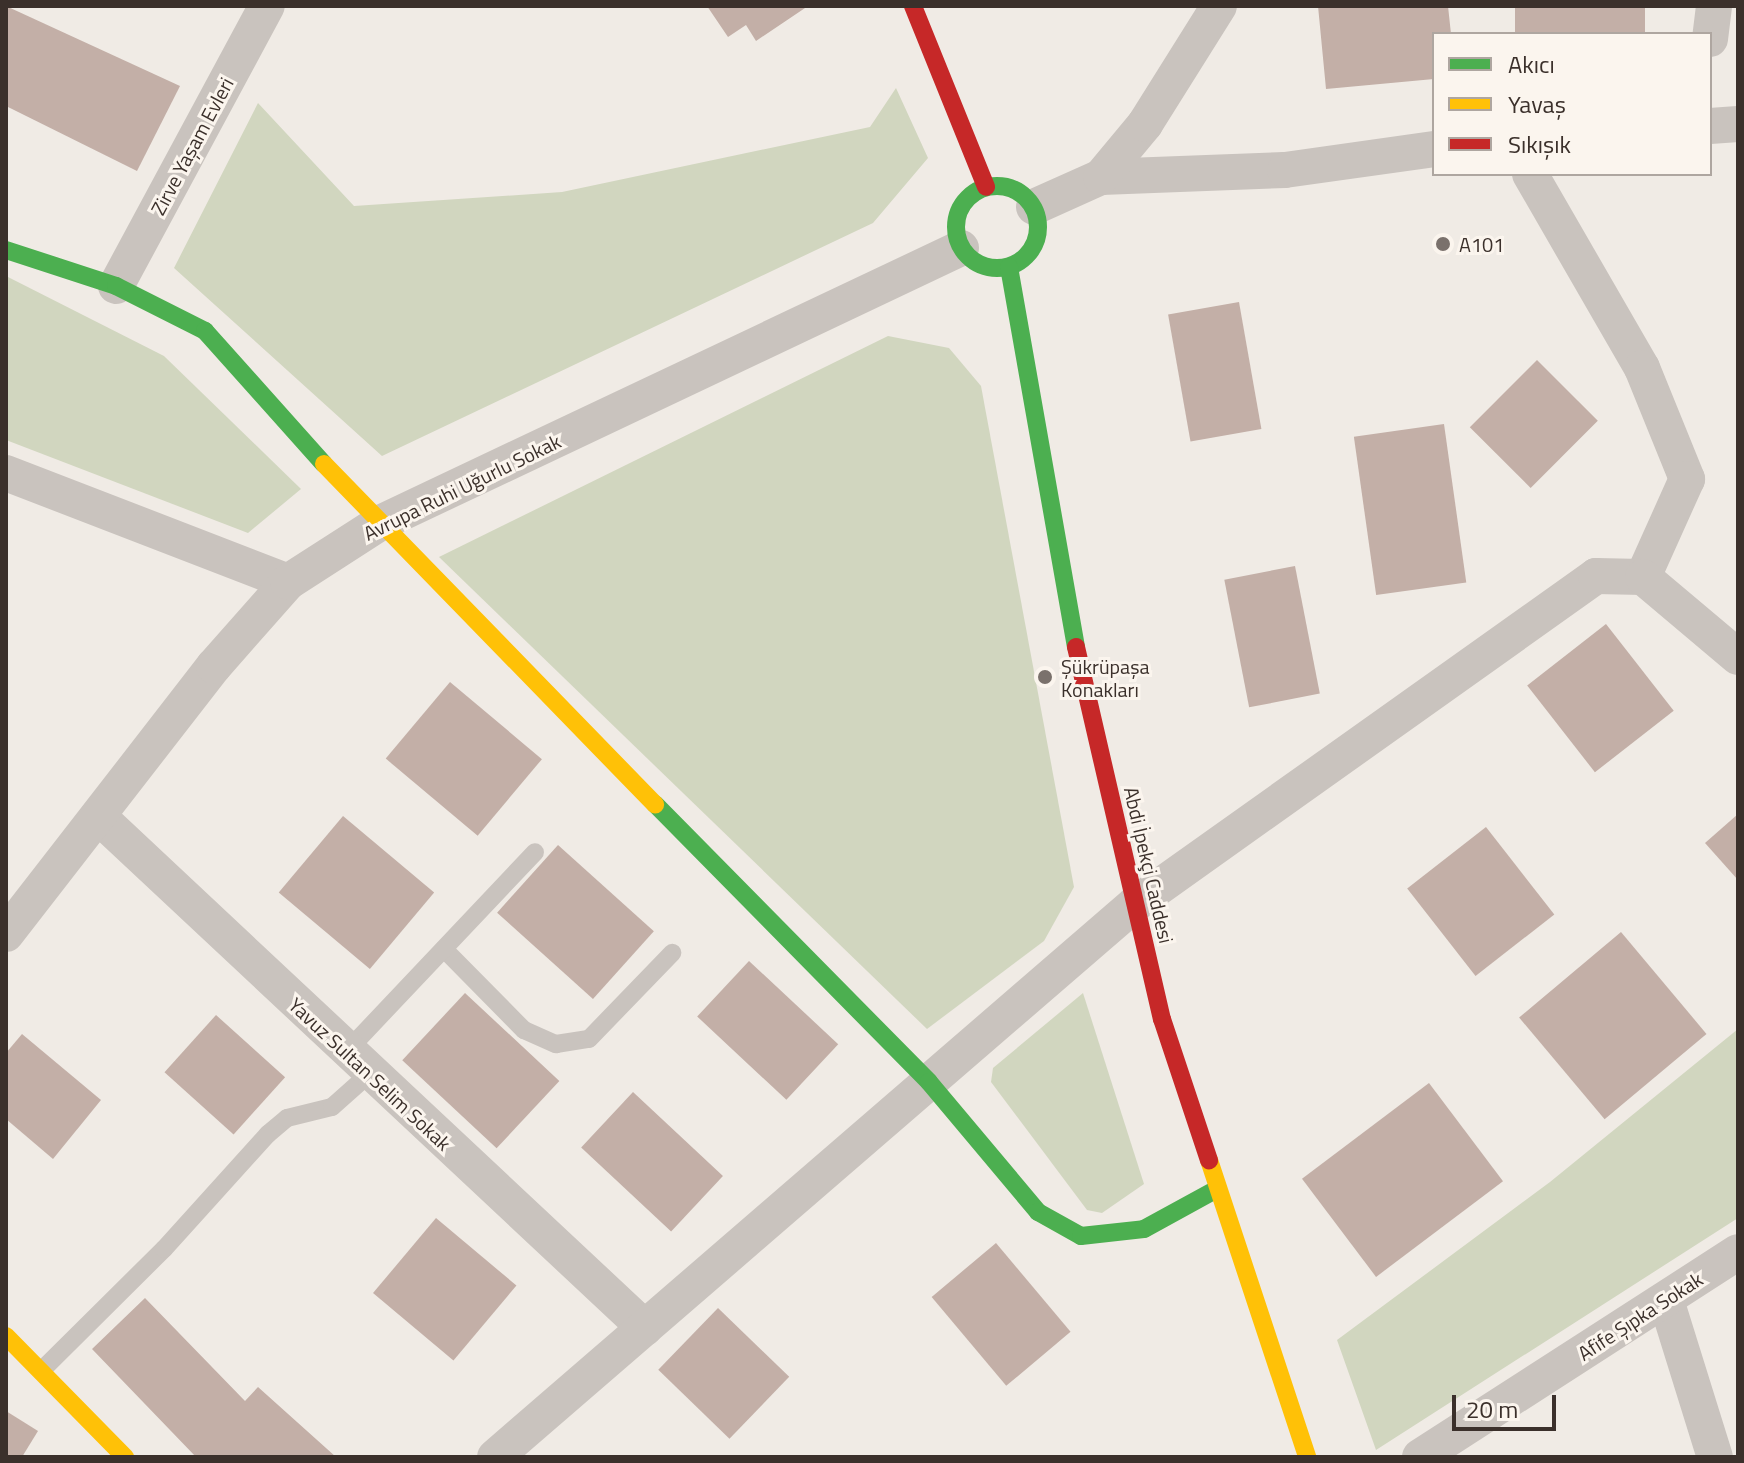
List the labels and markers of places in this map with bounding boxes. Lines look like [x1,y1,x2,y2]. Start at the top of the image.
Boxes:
place label: A101 [1459,232,1505,256]
marker: A101 [1434,235,1452,253]
place label: Şükrüpaşa Konakları [1061,654,1149,701]
marker: Şükrüpaşa Konakları [1036,668,1054,686]

